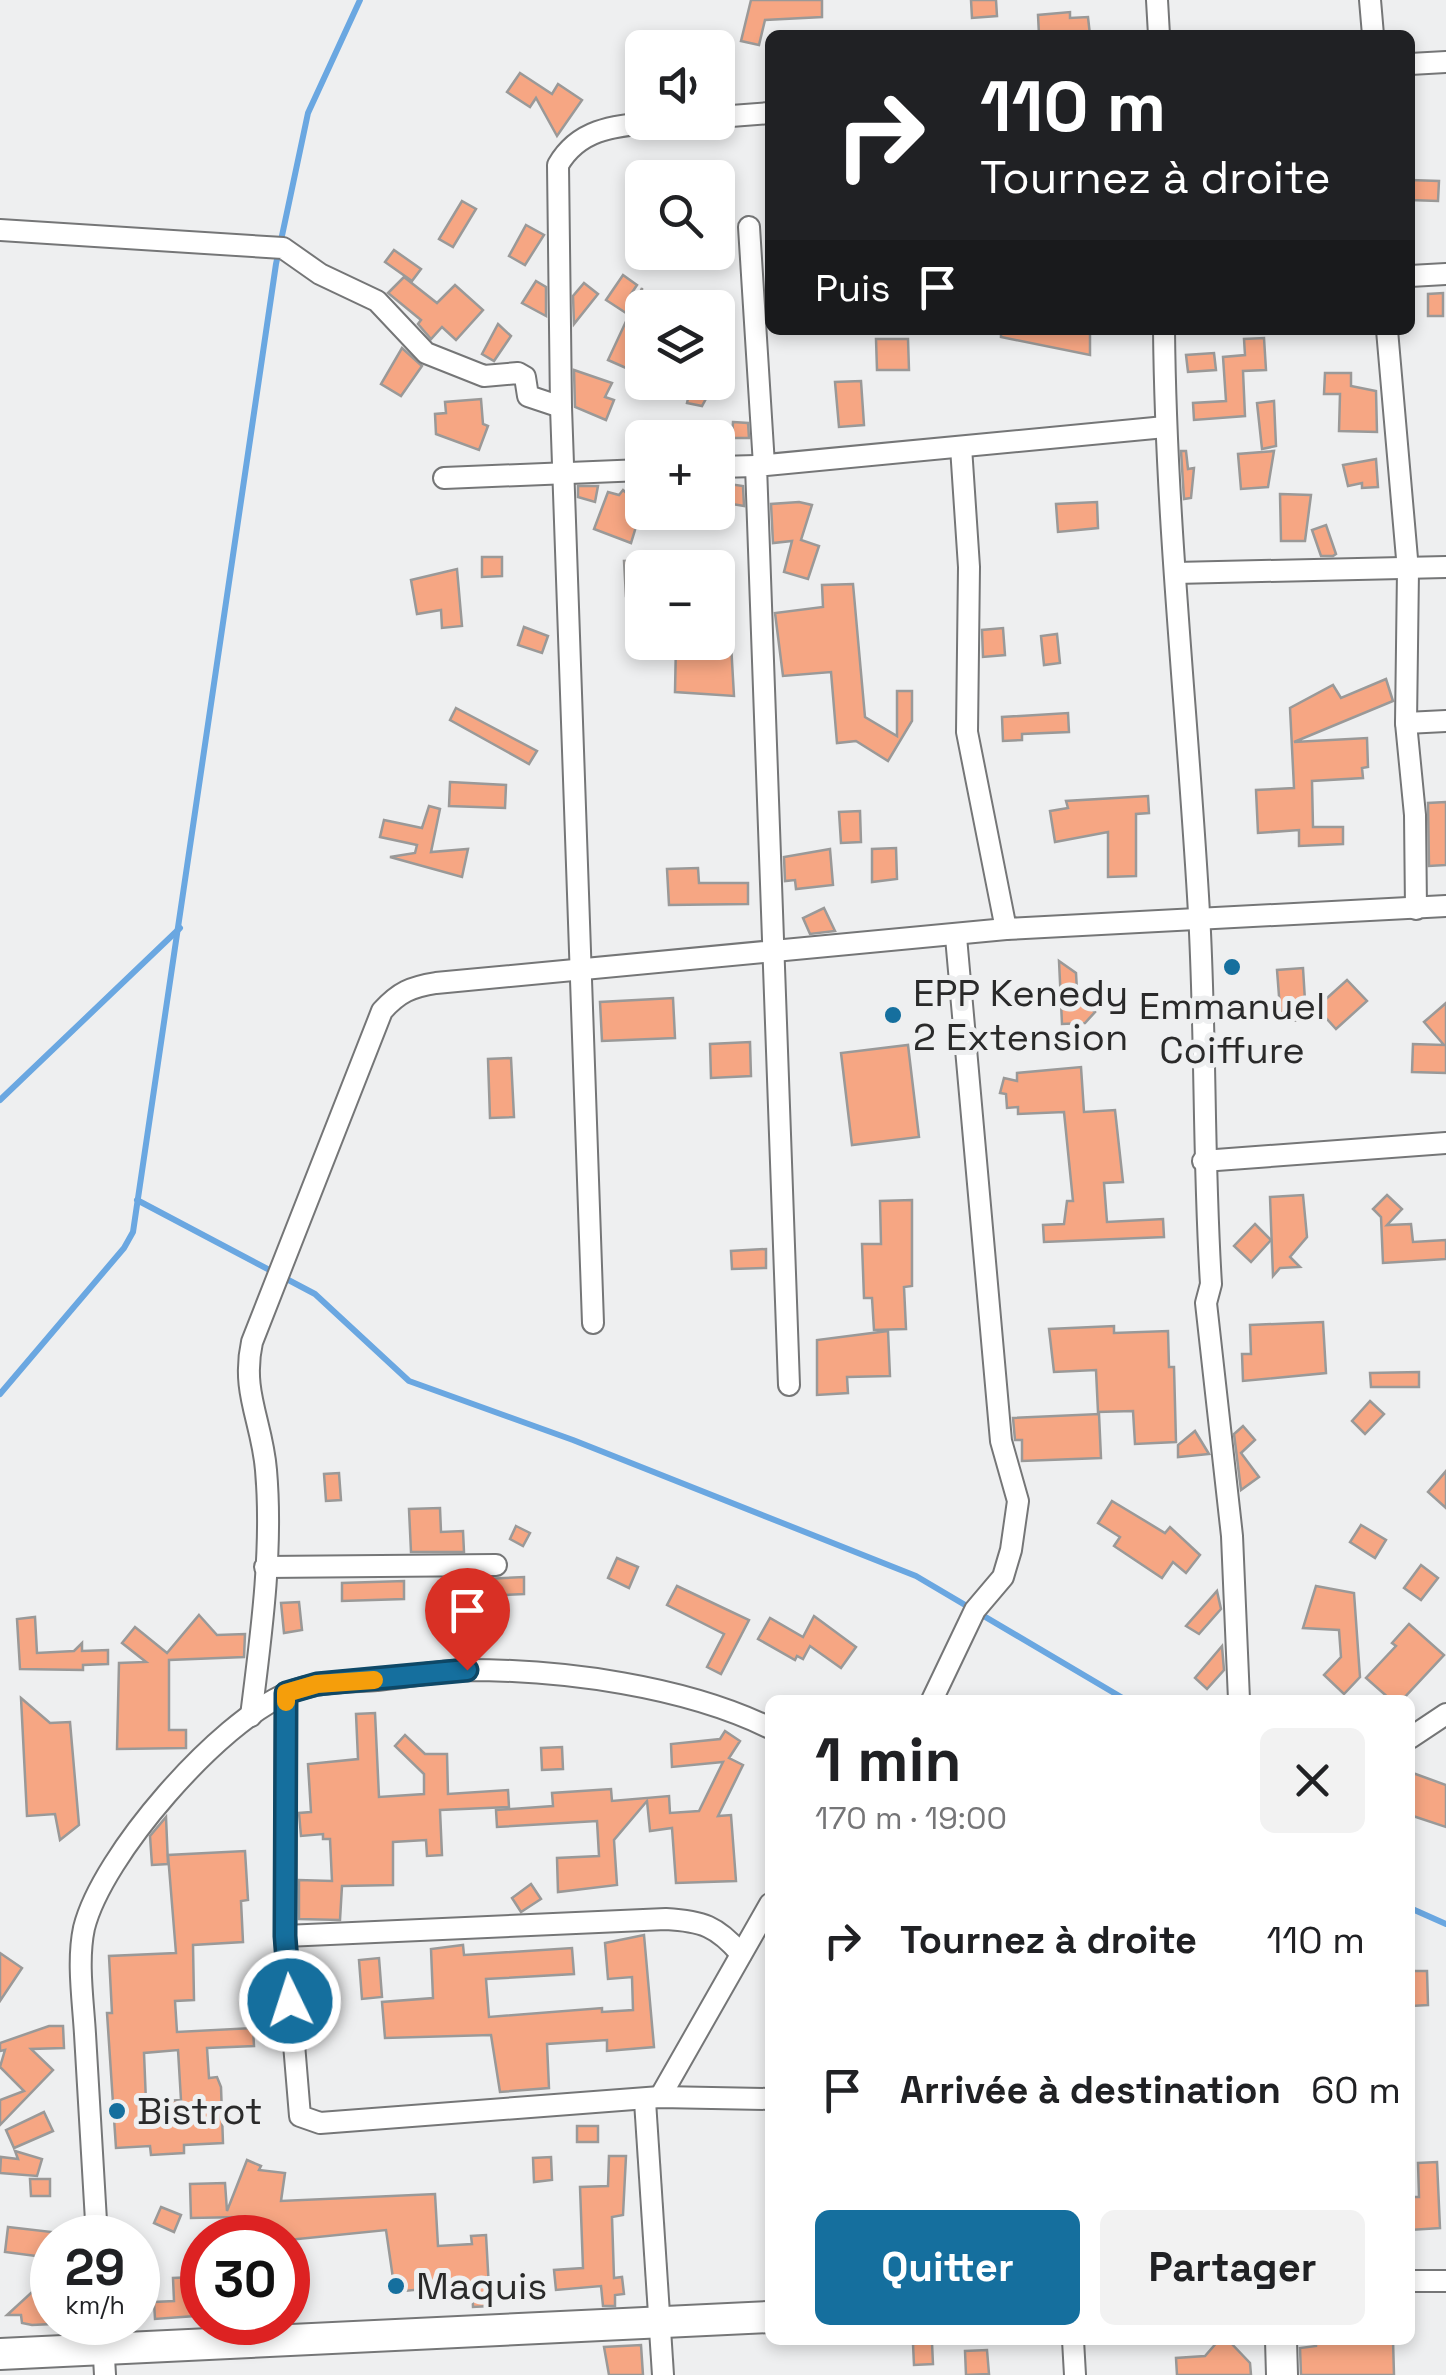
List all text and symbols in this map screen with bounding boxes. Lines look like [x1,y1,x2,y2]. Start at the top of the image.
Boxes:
map controls [625,30,735,660]
button: sound [625,30,735,140]
text: 110 m [980,62,1166,151]
icon: right [815,70,945,200]
text: Tournez à droite [980,149,1331,206]
button: search [625,160,735,270]
icon: arrive [910,260,965,315]
text: Puis [815,264,890,312]
button: layers [625,290,735,400]
button: + [625,420,735,530]
button: − [625,550,735,660]
marker: Emmanuel Coiffure [1221,956,1243,978]
place label: EPP Kenedy 2 Extension [913,969,1128,1061]
place label: Emmanuel Coiffure [1139,982,1325,1074]
marker: EPP Kenedy 2 Extension [882,1004,904,1026]
pin [425,1568,510,1671]
icon: arrive [440,1583,495,1638]
text: 1 min [815,1722,962,1799]
button: close [1260,1728,1365,1833]
text: 170 m · 19:00 [815,1798,1007,1838]
icon: right [815,1913,870,1968]
text: Tournez à droite [900,1916,1197,1964]
text: 110 m [1266,1916,1365,1964]
position arrow [238,1949,342,2053]
icon: arrive [815,2063,870,2118]
text: Arrivée à destination [900,2066,1281,2114]
text: 60 m [1311,2066,1401,2114]
place label: Bistrot [137,2087,262,2135]
marker: Bistrot [106,2100,128,2122]
button: Quitter [815,2210,1080,2325]
button: Partager [1100,2210,1365,2325]
speed limit sign: 30 [180,2215,310,2345]
text: 29 [65,2236,125,2300]
place label: Maquis [416,2262,547,2310]
marker: Maquis [385,2275,407,2297]
text: km/h [65,2289,125,2321]

